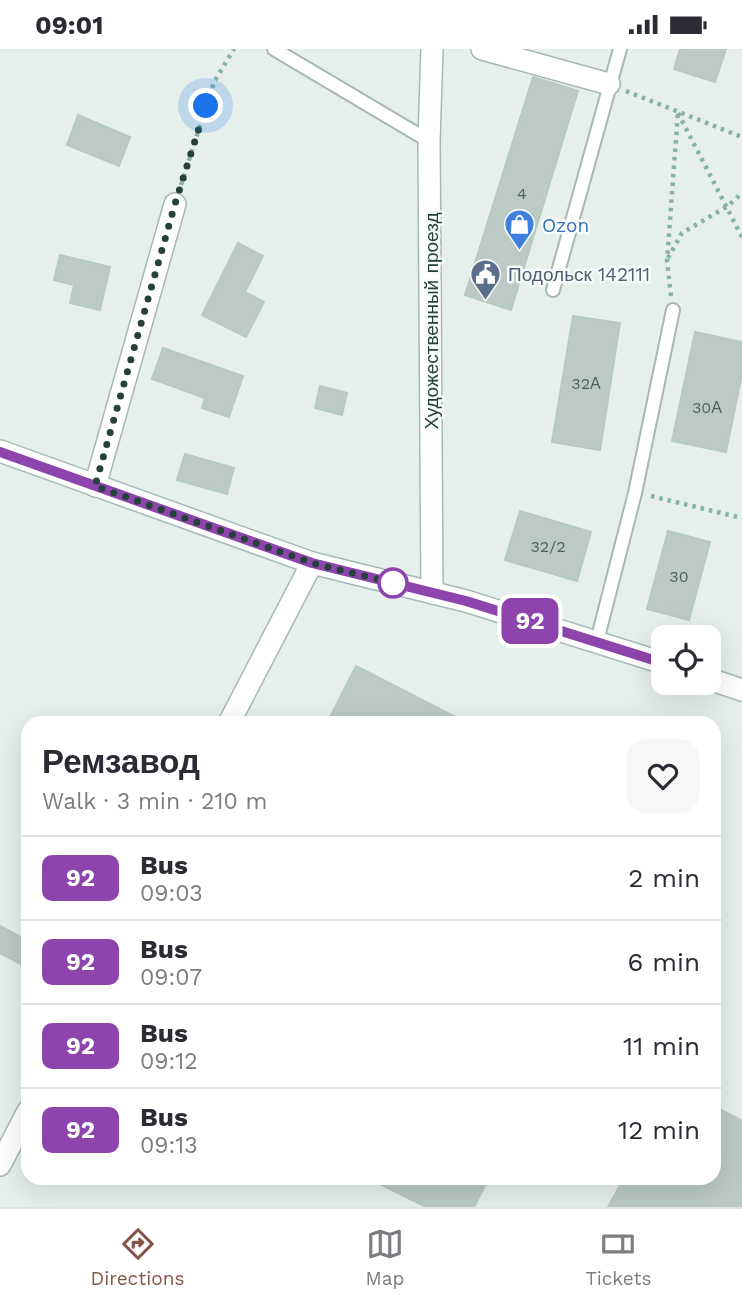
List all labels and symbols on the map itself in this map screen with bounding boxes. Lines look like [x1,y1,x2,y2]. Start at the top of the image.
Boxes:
your location [188,88,223,123]
house number: 4 [517,184,527,203]
shop icon: Ozon [502,208,536,252]
street label: Художественный проезд [420,212,443,430]
place label: Ozon [542,214,589,237]
public building icon: Подольск 142111 [468,257,502,301]
place label: Подольск 142111 [508,263,650,286]
house number: 32А [571,374,601,393]
house number: 30А [692,398,722,417]
house number: 32/2 [531,537,565,556]
house number: 30 [669,567,689,586]
unlabelled marker [378,568,408,598]
line badge: 92 [498,598,562,644]

